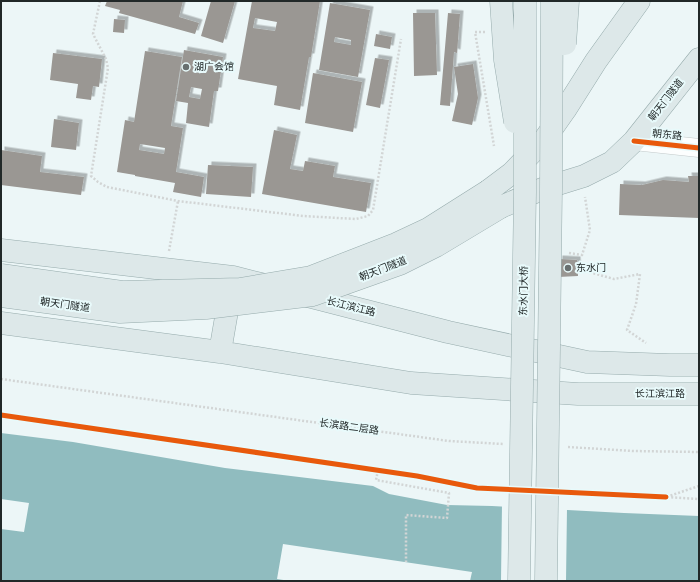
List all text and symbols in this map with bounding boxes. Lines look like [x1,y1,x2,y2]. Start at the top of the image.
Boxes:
place label: 湖广会馆 [194,61,234,73]
marker: 湖广会馆 [181,62,191,72]
street label: 朝天门隧道 [646,77,686,123]
street label: 朝东路 [651,127,683,143]
street label: 朝天门隧道 [358,254,408,284]
place label: 东水门 [576,262,606,274]
marker: 东水门 [563,263,573,273]
street label: 东水门大桥 [518,266,530,316]
street label: 长江滨江路 [325,295,377,319]
street label: 朝天门隧道 [39,296,91,314]
street label: 长江滨江路 [635,388,685,400]
street label: 长滨路二层路 [318,417,380,437]

